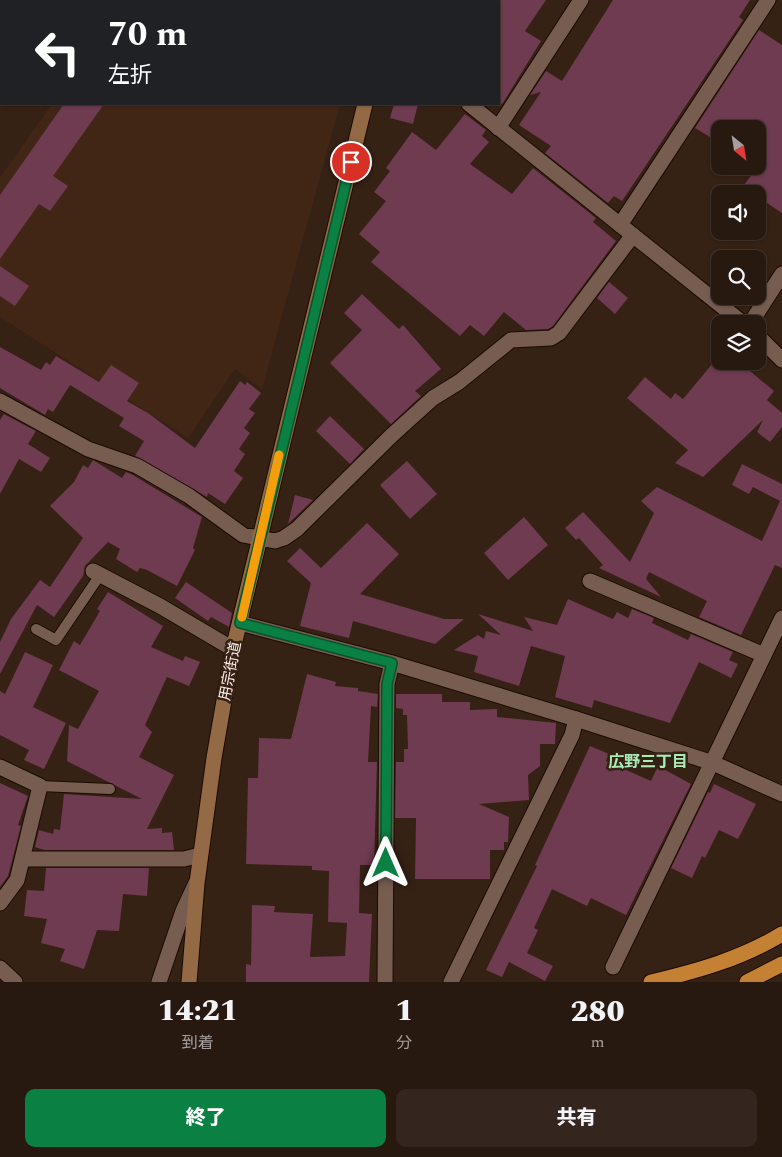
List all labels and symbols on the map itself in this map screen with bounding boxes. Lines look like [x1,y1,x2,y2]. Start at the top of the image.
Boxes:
north arrow [711,120,766,175]
pin [330,141,372,183]
street label: 用宗街道 [213,639,248,703]
district label: 広野三丁目 [608,750,688,774]
position arrow [359,836,411,888]

